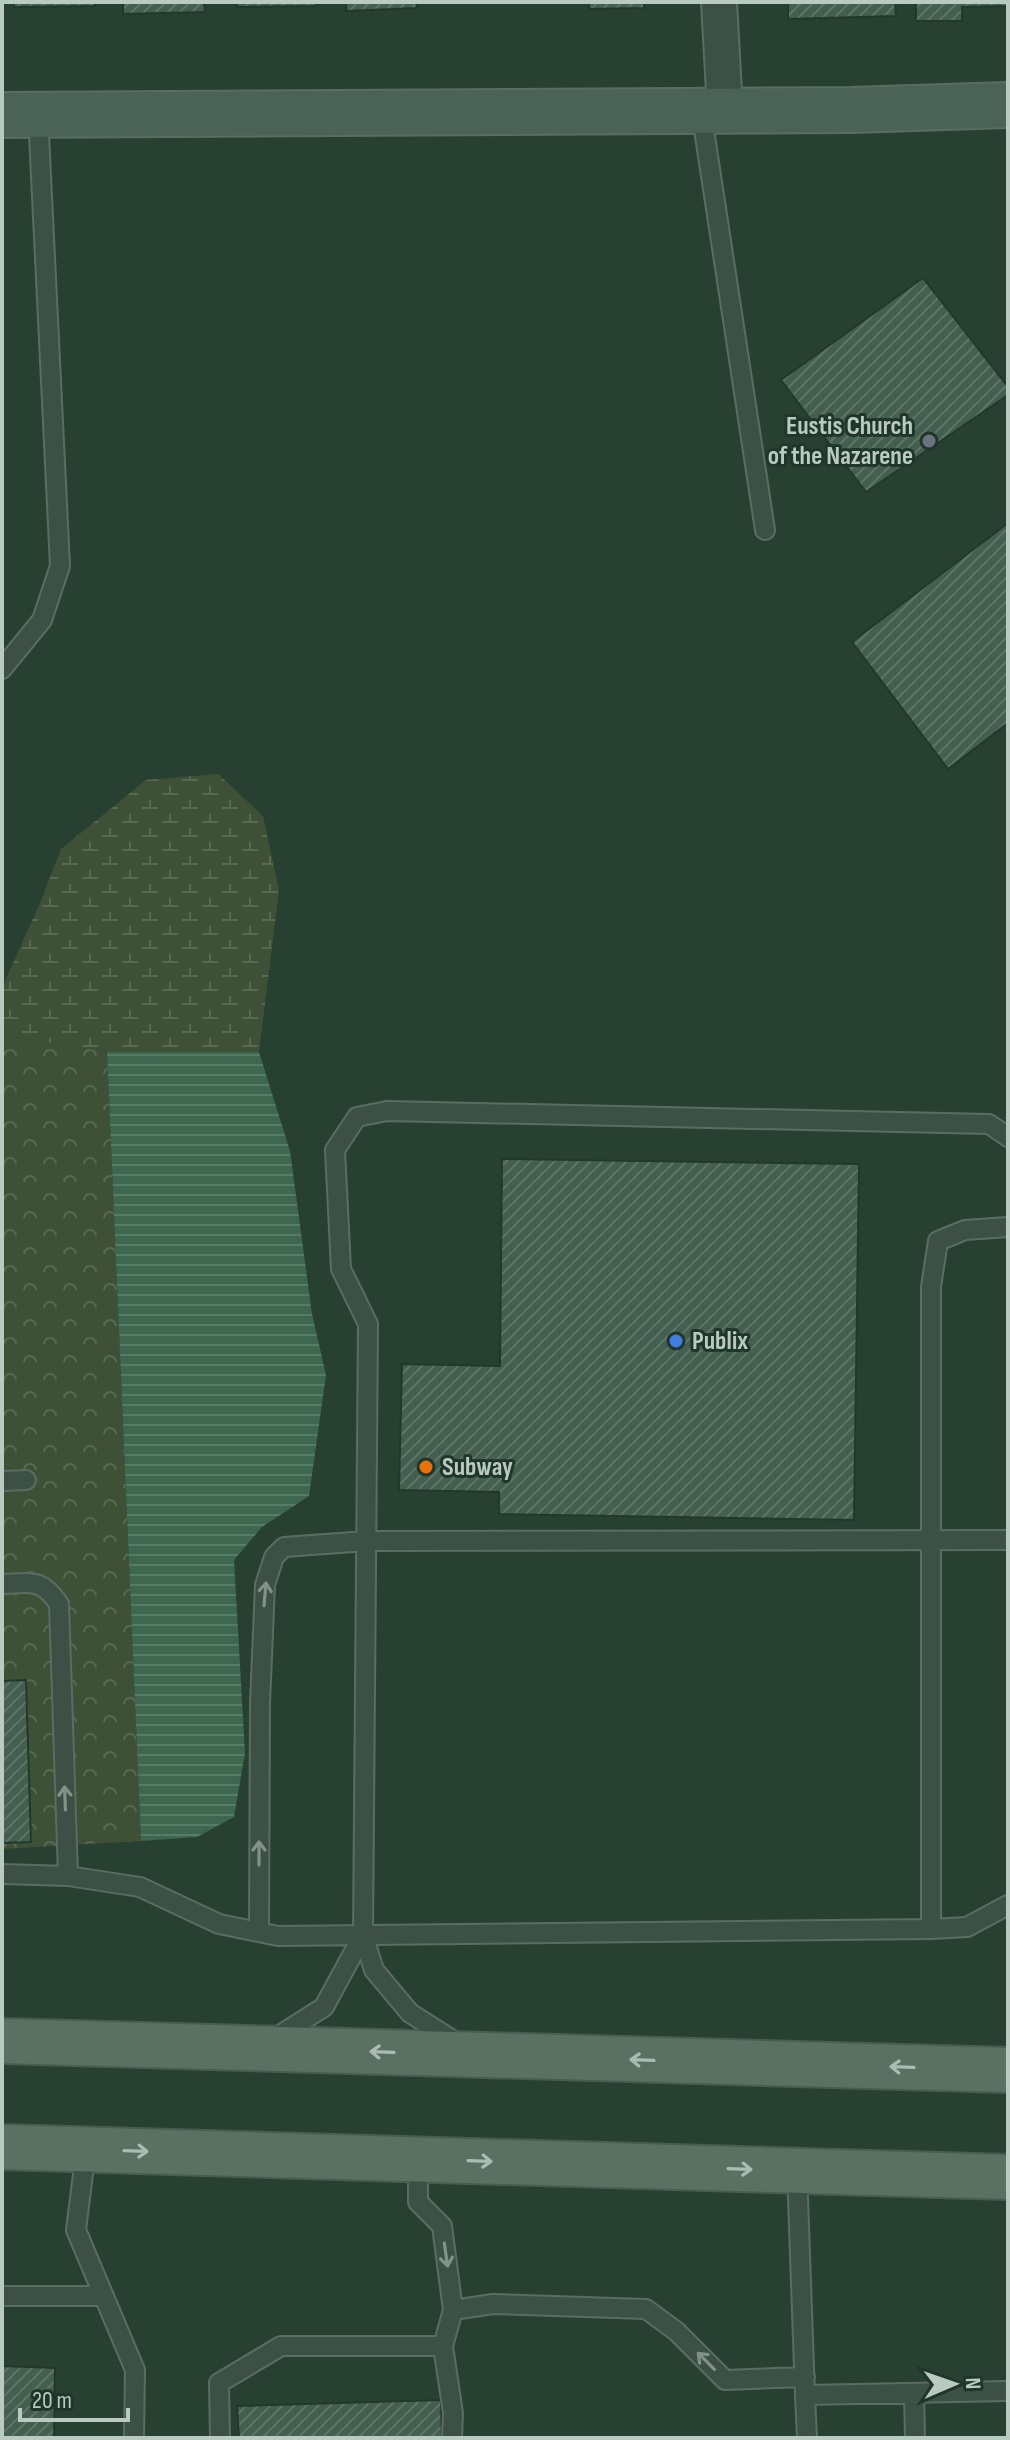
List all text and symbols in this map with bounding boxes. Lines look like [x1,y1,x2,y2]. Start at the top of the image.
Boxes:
place label: Eustis Church of the Nazarene [768,411,913,472]
marker: Eustis Church of the Nazarene [920,432,938,450]
place label: Publix [692,1326,748,1357]
marker: Publix [667,1332,685,1350]
place label: Subway [442,1452,513,1483]
marker: Subway [417,1458,435,1476]
one-way arrow [258,1581,273,1608]
one-way arrow [58,1785,73,1812]
one-way arrow [251,1840,267,1867]
one-way arrow [369,2045,396,2060]
one-way arrow [629,2052,656,2067]
one-way arrow [889,2060,916,2075]
one-way arrow [122,2143,149,2159]
one-way arrow [466,2154,493,2169]
one-way arrow [726,2161,753,2176]
one-way arrow [439,2242,454,2267]
north arrow [914,2344,994,2424]
one-way arrow [697,2352,717,2372]
scale bar [20,2372,128,2422]
text: N [959,2377,986,2390]
text: 20 m [32,2386,72,2415]

